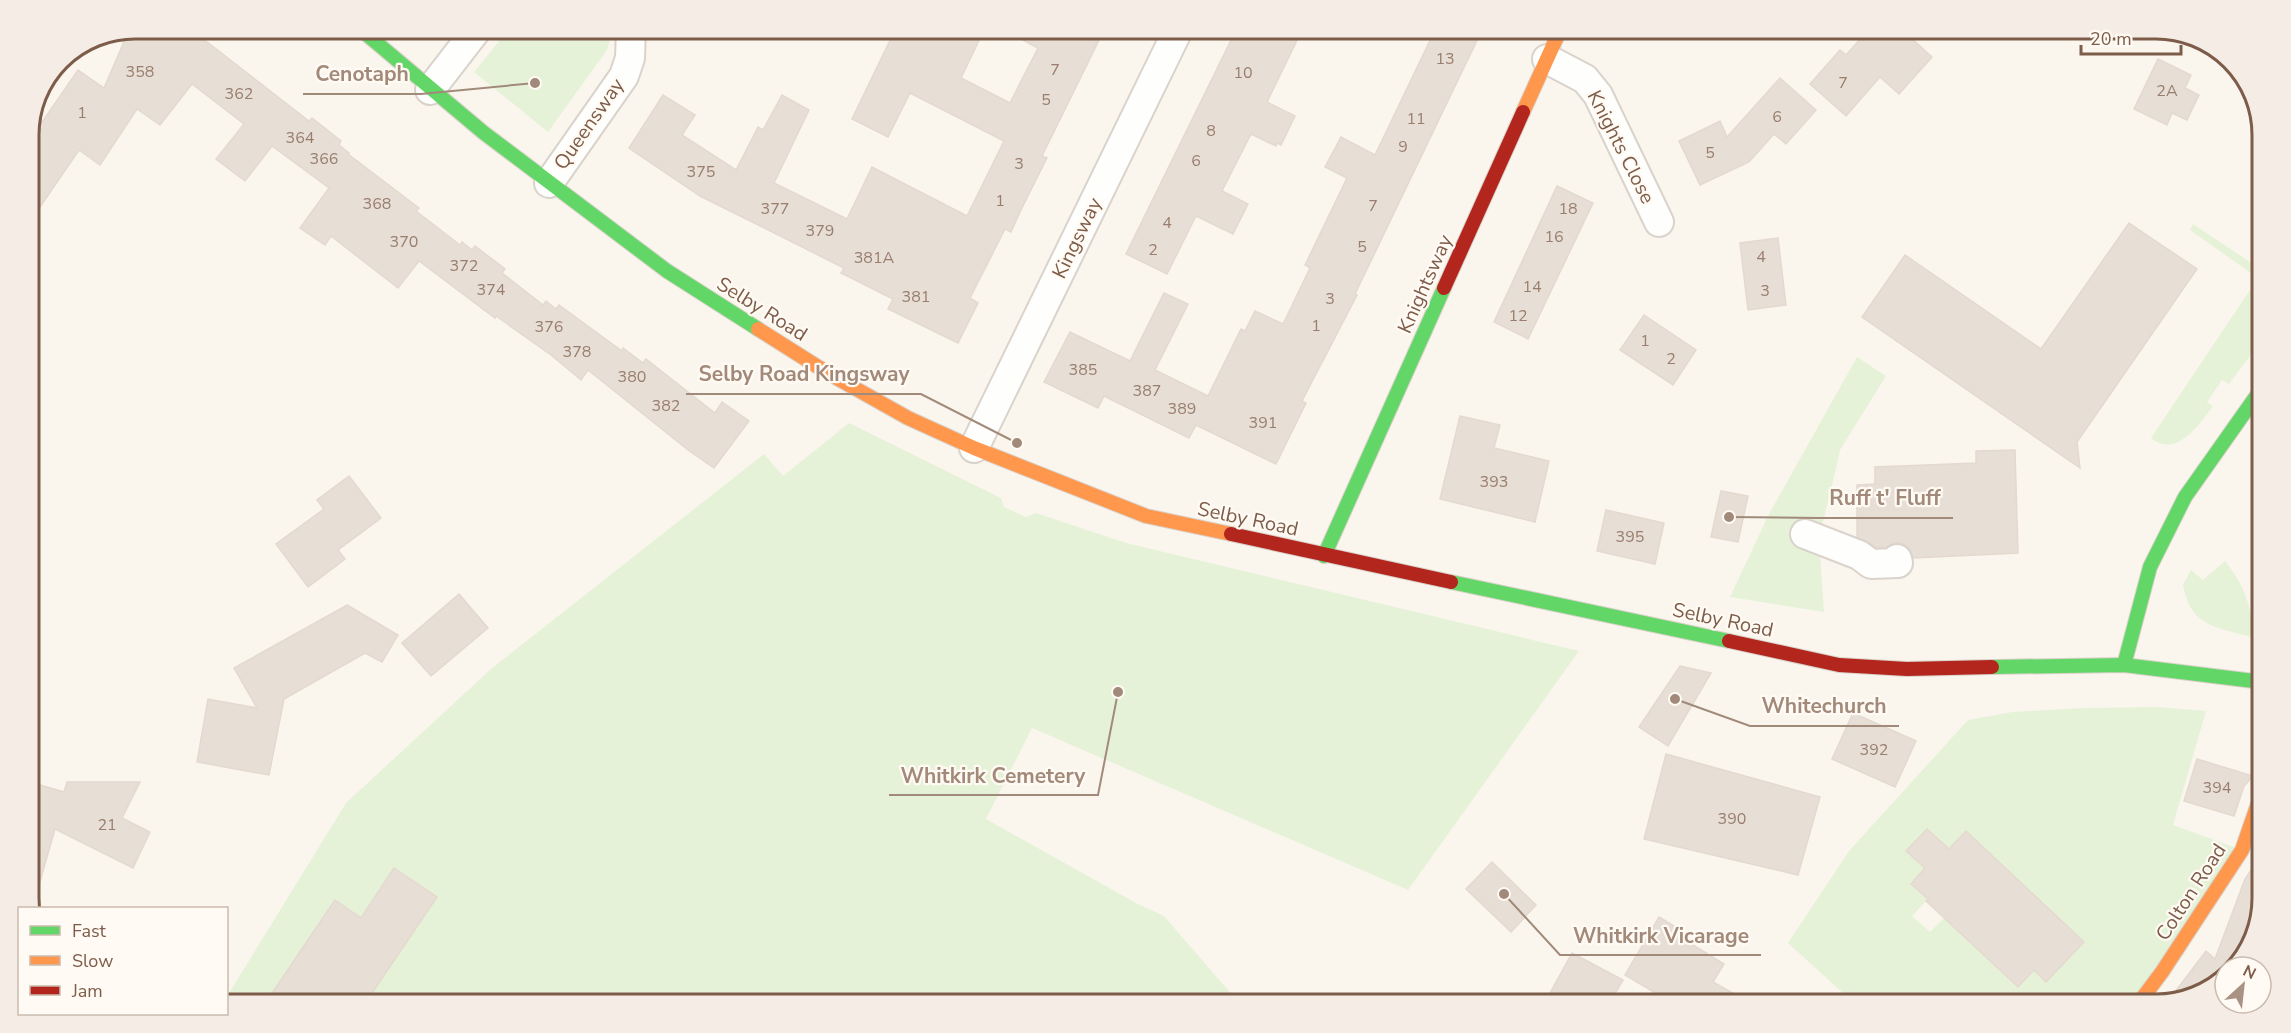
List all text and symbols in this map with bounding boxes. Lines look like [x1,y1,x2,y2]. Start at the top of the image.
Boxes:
scale bar [2081,18,2182,56]
text: 20 m [2090,27,2132,51]
house number: 13 [1435,48,1455,70]
callout: Cenotaph [303,55,421,94]
house number: 7 [1050,59,1060,81]
text: Cenotaph [315,60,409,88]
house number: 358 [126,61,154,83]
house number: 10 [1233,62,1253,84]
street label: Queensway [548,72,631,175]
house number: 7 [1838,72,1848,94]
house number: 2A [2156,80,2178,102]
house number: 362 [225,83,253,105]
street label: Knights Close [1581,86,1661,208]
house number: 5 [1041,89,1051,111]
house number: 1 [77,102,87,124]
house number: 6 [1772,106,1782,128]
house number: 11 [1406,108,1426,130]
house number: 8 [1206,120,1216,142]
house number: 364 [286,127,315,149]
house number: 9 [1398,136,1408,158]
house number: 5 [1705,142,1715,164]
house number: 366 [310,148,338,170]
house number: 6 [1191,150,1201,172]
house number: 3 [1014,153,1024,175]
house number: 375 [687,161,715,183]
house number: 1 [995,190,1005,212]
street label: Kingsway [1046,192,1109,283]
house number: 368 [363,193,391,215]
house number: 7 [1368,195,1378,217]
house number: 377 [761,198,789,220]
house number: 18 [1558,198,1578,220]
house number: 4 [1162,212,1172,234]
house number: 379 [806,220,834,242]
house number: 16 [1544,226,1564,248]
street label: Knightsway [1391,230,1459,338]
house number: 370 [390,231,418,253]
house number: 5 [1357,236,1367,258]
house number: 2 [1148,239,1158,261]
house number: 4 [1756,246,1766,268]
house number: 381A [854,247,895,269]
house number: 372 [450,255,478,277]
street label: Selby Road [711,270,813,348]
house number: 14 [1522,276,1542,298]
house number: 374 [477,279,506,301]
house number: 3 [1760,280,1770,302]
house number: 381 [902,286,930,308]
house number: 3 [1325,288,1335,310]
house number: 12 [1508,305,1528,327]
house number: 1 [1311,315,1321,337]
house number: 376 [535,316,563,338]
house number: 1 [1640,330,1650,352]
house number: 378 [563,341,591,363]
house number: 2 [1666,348,1676,370]
callout: Selby Road Kingsway [686,355,921,394]
house number: 385 [1069,359,1097,381]
text: Selby Road Kingsway [699,360,910,388]
house number: 380 [618,366,646,388]
house number: 387 [1133,380,1161,402]
house number: 382 [652,395,680,417]
house number: 389 [1168,398,1196,420]
house number: 391 [1249,412,1277,434]
house number: 393 [1480,471,1508,493]
callout: Ruff t' Fluff [1818,479,1953,518]
text: Ruff t' Fluff [1829,484,1941,512]
street label: Selby Road [1195,495,1301,543]
house number: 395 [1616,526,1644,548]
street label: Selby Road [1670,596,1776,644]
callout: Whitechurch [1750,687,1899,726]
text: Whitechurch [1762,692,1886,720]
house number: 392 [1860,739,1888,761]
callout: Whitkirk Cemetery [889,756,1098,795]
text: Whitkirk Cemetery [901,762,1086,790]
house number: 394 [2203,777,2232,799]
house number: 390 [1718,808,1746,830]
house number: 21 [97,814,117,836]
street label: Colton Road [2150,838,2232,946]
legend [18,907,228,1015]
callout: Whitkirk Vicarage [1560,916,1761,955]
text: Fast [72,919,107,943]
text: Whitkirk Vicarage [1573,922,1749,950]
text: Slow [72,949,113,973]
north arrow [2213,955,2273,1015]
text: N [2239,960,2260,985]
text: Jam [71,979,103,1003]

